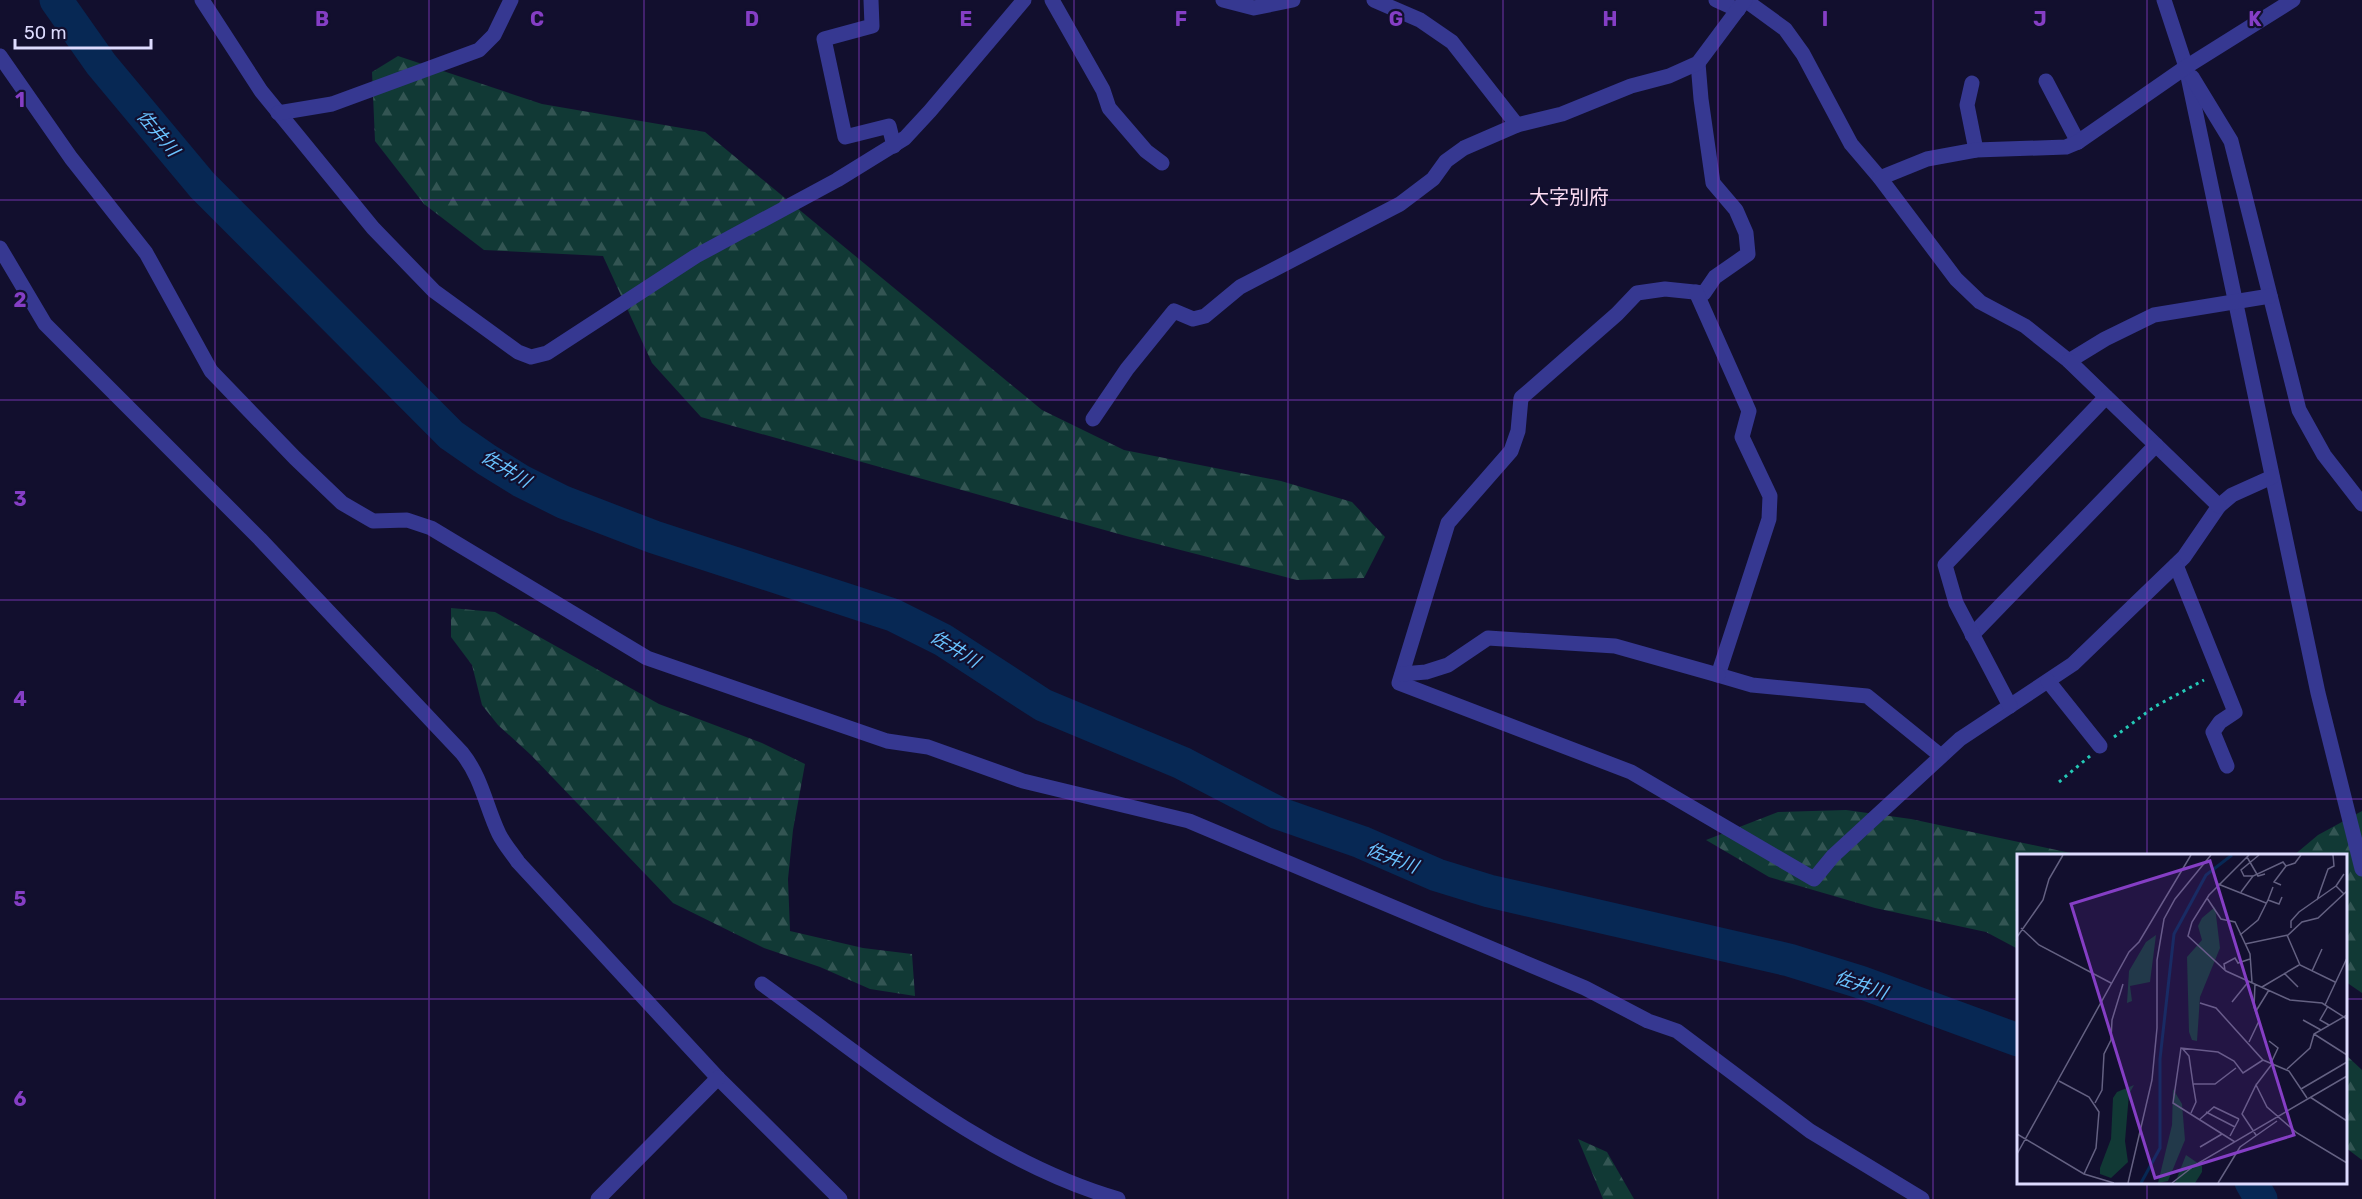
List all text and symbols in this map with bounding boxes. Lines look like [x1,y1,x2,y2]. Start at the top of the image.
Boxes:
text: B [315,7,329,31]
text: C [530,7,544,31]
text: D [745,7,759,31]
text: E [960,7,972,31]
text: F [1175,7,1187,31]
text: G [1389,7,1403,31]
text: H [1603,7,1617,31]
text: I [1822,7,1828,31]
text: J [2033,7,2047,31]
text: K [2248,7,2262,31]
scale bar [15,12,152,50]
text: 50 m [24,22,67,44]
text: 1 [15,88,25,112]
water label: 佐井川 [132,105,185,162]
district label: 大字別府 [1529,185,1609,209]
text: 2 [14,288,27,312]
water label: 佐井川 [477,446,537,493]
text: 3 [13,487,27,511]
water label: 佐井川 [926,626,986,673]
text: 4 [13,687,27,711]
water label: 佐井川 [1363,838,1423,879]
inset map [2017,854,2347,1184]
text: 5 [14,887,27,911]
water label: 佐井川 [1832,966,1892,1005]
text: 6 [13,1087,27,1111]

